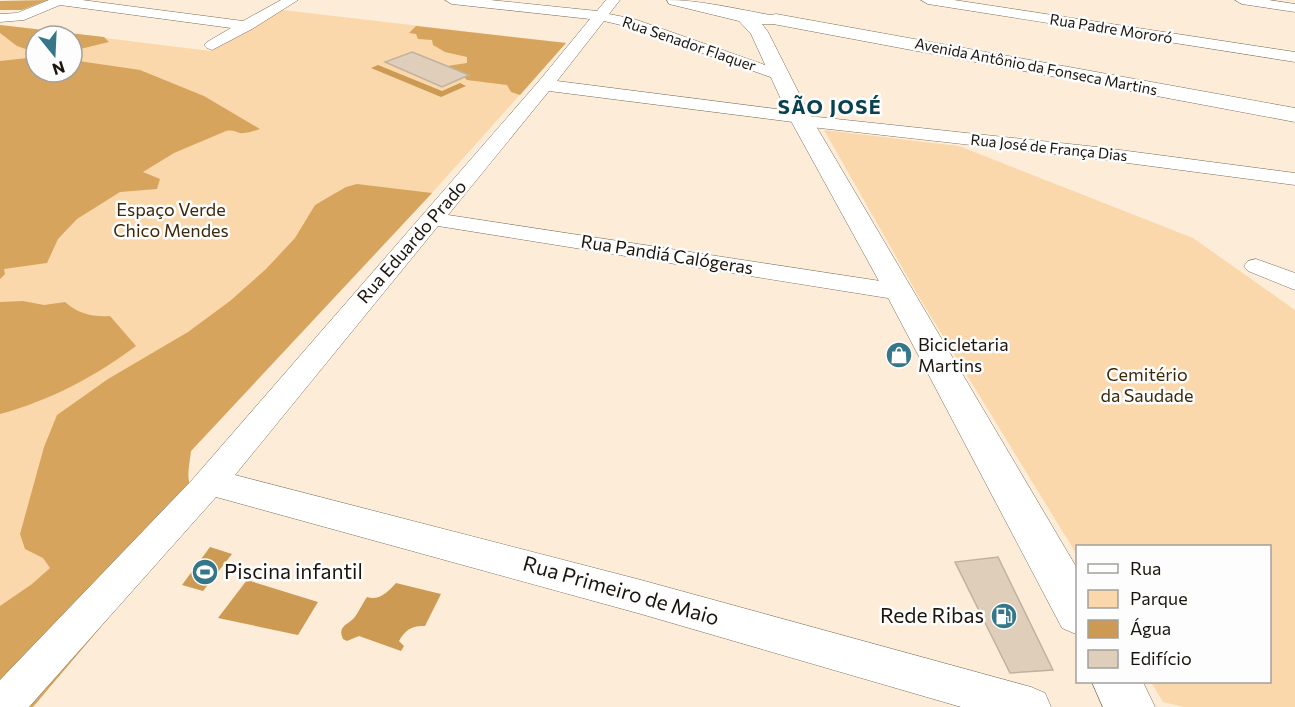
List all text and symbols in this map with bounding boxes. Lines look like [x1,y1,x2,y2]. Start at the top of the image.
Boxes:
street label: Rua Padre Mororó [1048,9,1174,47]
street label: Rua Senador Flaquer [620,12,758,74]
north arrow [24,24,84,84]
street label: Avenida Antônio da Fonseca Martins [913,34,1159,98]
text: N [50,58,67,80]
district label: SÃO JOSÉ [778,94,882,118]
street label: Rua José de França Dias [970,130,1129,164]
street label: Rua Eduardo Prado [352,175,471,307]
park label: Espaço Verde Chico Mendes [113,198,229,241]
street label: Rua Pandiá Calógeras [579,230,755,279]
place label: Bicicletaria Martins [918,333,1009,376]
shop icon: Bicicletaria Martins [884,340,914,370]
park label: Cemitério da Saudade [1101,363,1193,406]
legend [1076,545,1271,683]
street label: Rua Primeiro de Maio [520,550,722,630]
sports icon: Piscina infantil [190,557,220,587]
text: Rua [1130,557,1161,579]
place label: Piscina infantil [224,558,363,583]
text: Parque [1130,587,1188,609]
fuel station icon: Rede Ribas [989,601,1019,631]
place label: Rede Ribas [880,602,984,627]
text: Água [1130,617,1171,639]
text: Edifício [1130,647,1192,669]

